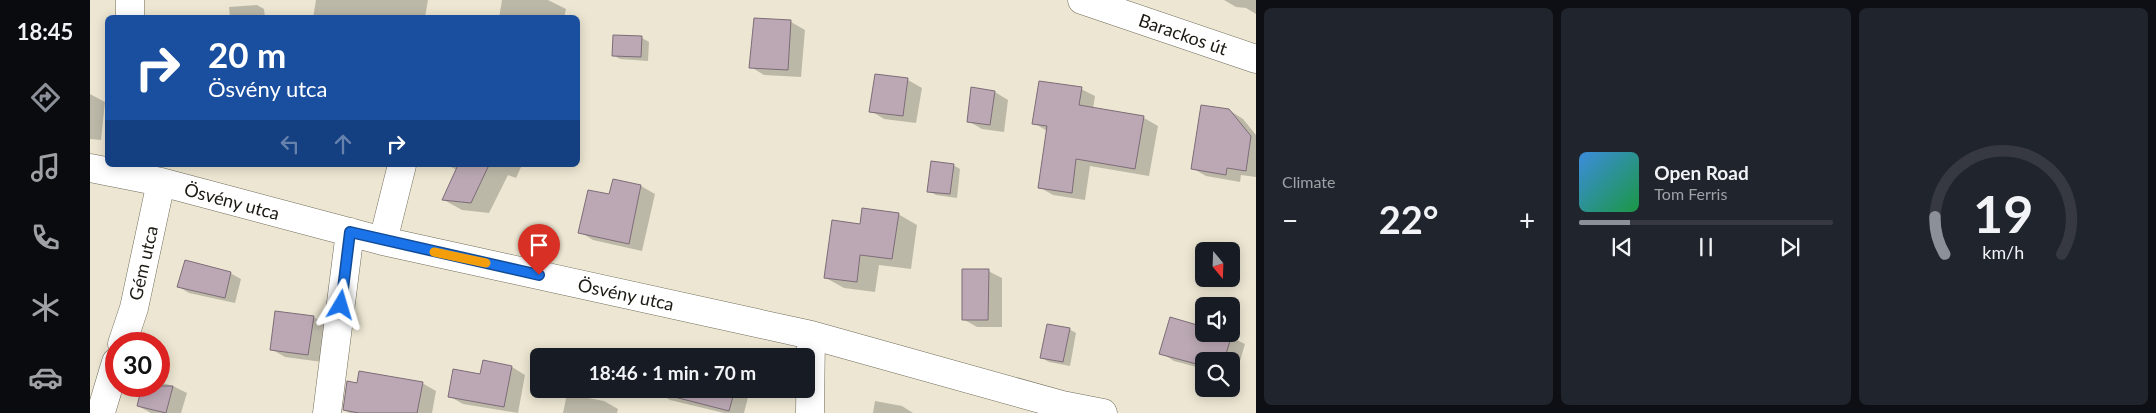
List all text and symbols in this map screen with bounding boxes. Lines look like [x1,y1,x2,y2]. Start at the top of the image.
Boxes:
street label: Barackos út [1136,9,1231,60]
text: 18:45 [17,18,73,45]
text: 20 m [208,33,286,75]
icon: right [125,35,190,100]
text: Ösvény utca [208,75,327,102]
icon: directions [28,80,63,115]
icon: left [276,130,304,158]
icon: ahead [329,130,357,158]
icon: right [382,130,410,158]
icon: music [28,150,63,185]
text: Open Road [1654,161,1749,184]
text: Climate [1282,172,1335,191]
street label: Ösvény utca [182,178,282,224]
text: 19 [1973,182,2033,244]
text: Tom Ferris [1654,184,1727,203]
text: 22° [1379,196,1439,242]
text: − [1282,203,1298,237]
text: + [1519,203,1535,237]
icon: phone [28,220,63,255]
street label: Gém utca [124,224,162,302]
pin [518,224,560,275]
icon: arrive [525,231,553,259]
icon: previous [1608,233,1636,261]
icon: pause [1692,233,1720,261]
icon: next [1776,233,1804,261]
text: km/h [1982,241,2024,263]
north arrow [1195,242,1240,288]
map controls [1195,242,1240,397]
street label: Ösvény utca [576,273,676,315]
position arrow [314,278,366,330]
icon: climate [28,290,63,325]
button: sound [1195,297,1240,342]
speed limit sign: 30 [105,332,170,397]
button: search [1195,352,1240,397]
icon: car [28,360,63,395]
text: 18:46 · 1 min · 70 m [589,361,756,384]

